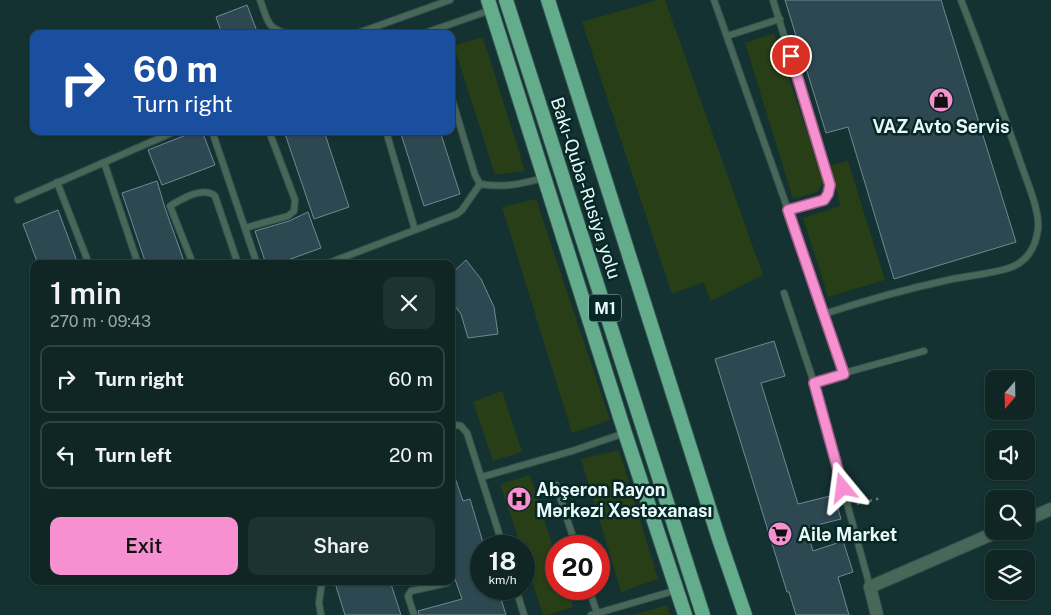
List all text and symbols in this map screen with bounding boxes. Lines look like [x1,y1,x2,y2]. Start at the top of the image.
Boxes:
pin [770,35,812,77]
icon: arrive [777,42,805,70]
text: 60 m [133,49,218,90]
icon: right [50,50,115,115]
shop icon: VAZ Avto Servis [928,87,954,113]
text: Turn right [133,91,233,117]
street label: Bakı-Quba-Rusiya yolu [547,95,625,281]
place label: VAZ Avto Servis [872,116,1010,137]
text: 1 min [50,275,121,311]
button: close [383,277,435,329]
road number: M1 [589,294,621,322]
text: 270 m · 09:43 [50,312,151,331]
icon: right [52,365,80,393]
text: Turn right [95,368,184,390]
text: 60 m [389,368,433,390]
north arrow [985,370,1035,420]
map controls [985,370,1035,600]
button: sound [985,430,1035,480]
icon: left [52,441,80,469]
text: Turn left [95,444,172,466]
text: 20 m [389,444,433,466]
position arrow [816,461,868,513]
place label: Abşeron Rayon Mərkəzi Xəstəxanası [536,479,712,521]
hospital icon: Abşeron Rayon Mərkəzi Xəstəxanası [506,486,532,512]
button: search [985,490,1035,540]
button: Exit [50,517,238,575]
button: Share [248,517,435,575]
supermarket icon: Ailə Market [767,521,793,547]
place label: Ailə Market [798,524,897,545]
speed limit sign: 20 [545,535,610,600]
text: 18 [489,546,516,576]
button: layers [985,550,1035,600]
text: km/h [488,573,517,587]

